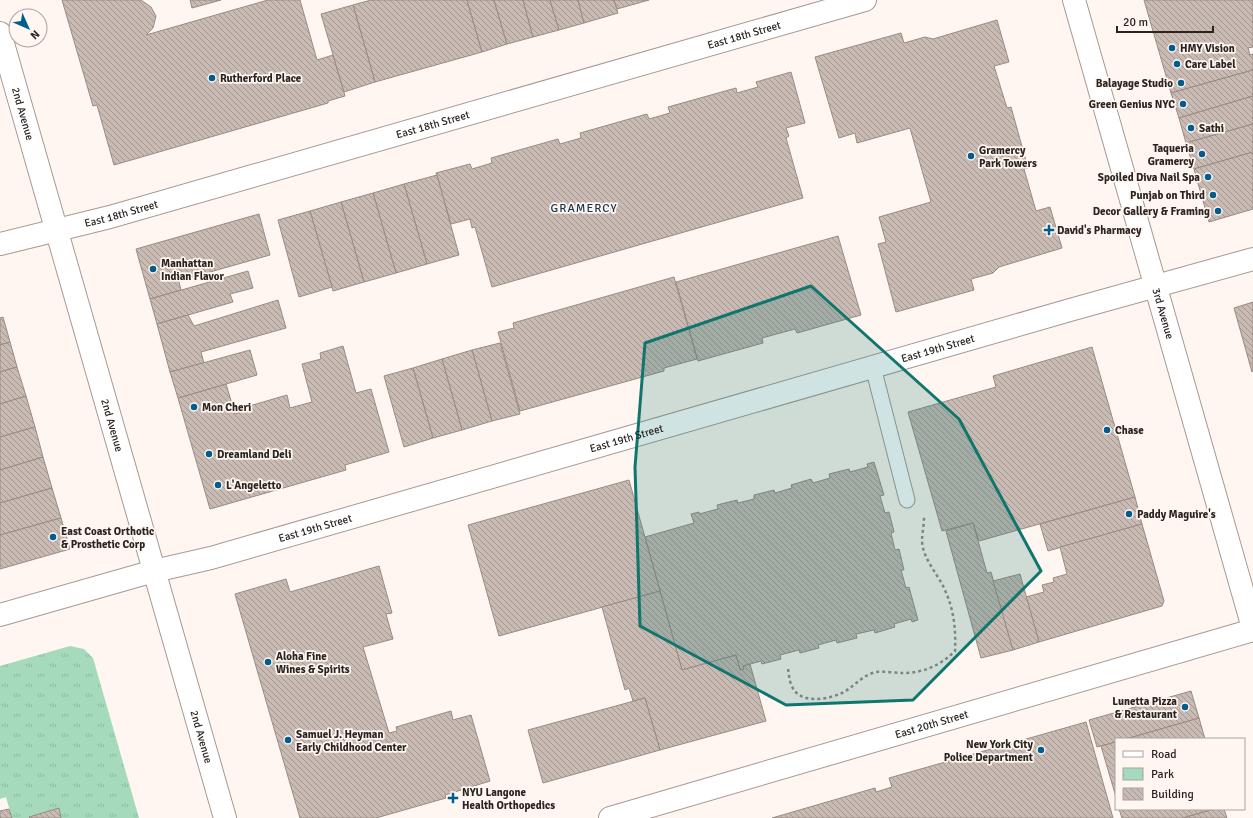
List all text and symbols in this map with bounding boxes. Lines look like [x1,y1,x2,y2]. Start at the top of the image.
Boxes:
north arrow [8,8,48,48]
scale bar [1117,8,1213,34]
text: 20 m [1123,15,1148,30]
street label: East 18th Street [706,18,782,51]
text: N [27,27,42,42]
place label: HMY Vision [1180,42,1235,55]
marker: HMY Vision [1167,43,1177,53]
place label: Care Label [1185,58,1236,71]
marker: Care Label [1172,59,1182,69]
place label: Rutherford Place [220,72,302,85]
marker: Rutherford Place [207,73,217,83]
place label: Balayage Studio [1096,77,1173,90]
marker: Balayage Studio [1176,78,1186,88]
street label: 2nd Avenue [9,86,37,142]
place label: Green Genius NYC [1089,98,1175,111]
marker: Green Genius NYC [1178,99,1188,109]
street label: East 18th Street [394,108,471,141]
place label: Sathi [1199,122,1224,135]
marker: Sathi [1186,123,1196,133]
place label: Taqueria Gramercy [1148,142,1195,168]
place label: Gramercy Park Towers [979,144,1037,170]
marker: Taqueria Gramercy [1197,149,1207,159]
marker: Gramercy Park Towers [966,151,976,161]
place label: Spoiled Diva Nail Spa [1098,171,1200,184]
marker: Spoiled Diva Nail Spa [1203,172,1213,182]
place label: Punjab on Third [1130,189,1205,202]
marker: Punjab on Third [1208,190,1218,200]
street label: East 18th Street [83,197,160,230]
district label: GRAMERCY [550,201,618,216]
place label: Decor Gallery & Framing [1093,205,1210,218]
marker: Decor Gallery & Framing [1213,206,1223,216]
place label: David's Pharmacy [1057,224,1142,237]
marker: David's Pharmacy [1044,225,1054,235]
place label: Manhattan Indian Flavor [161,257,225,283]
marker: Manhattan Indian Flavor [148,264,158,274]
street label: 3rd Avenue [1150,286,1177,341]
street label: East 19th Street [900,331,976,365]
street label: 2nd Avenue [99,397,126,453]
place label: Mon Cheri [202,401,251,414]
marker: Mon Cheri [189,402,199,412]
street label: East 19th Street [588,421,665,455]
place label: Chase [1115,424,1144,437]
marker: Chase [1102,425,1112,435]
place label: Dreamland Deli [217,448,291,461]
marker: Dreamland Deli [204,449,214,459]
place label: L'Angeletto [226,479,282,492]
marker: L'Angeletto [213,480,223,490]
place label: Paddy Maguire's [1137,508,1216,521]
marker: Paddy Maguire's [1124,509,1134,519]
street label: East 19th Street [277,511,353,545]
place label: East Coast Orthotic & Prosthetic Corp [61,525,154,551]
marker: East Coast Orthotic & Prosthetic Corp [48,532,58,542]
place label: Aloha Fine Wines & Spirits [276,650,350,676]
marker: Aloha Fine Wines & Spirits [263,657,273,667]
place label: Lunetta Pizza & Restaurant [1112,695,1177,721]
marker: Lunetta Pizza & Restaurant [1180,702,1190,712]
street label: East 20th Street [893,707,970,741]
street label: 2nd Avenue [188,709,215,765]
place label: Samuel J. Heyman Early Childhood Center [296,728,407,754]
marker: Samuel J. Heyman Early Childhood Center [283,735,293,745]
place label: New York City Police Department [944,738,1034,764]
legend [1115,738,1245,810]
marker: New York City Police Department [1036,745,1046,755]
text: Road [1151,747,1177,762]
text: Park [1151,767,1174,782]
place label: NYU Langone Health Orthopedics [462,786,555,812]
text: Building [1151,787,1194,802]
marker: NYU Langone Health Orthopedics [447,792,459,804]

